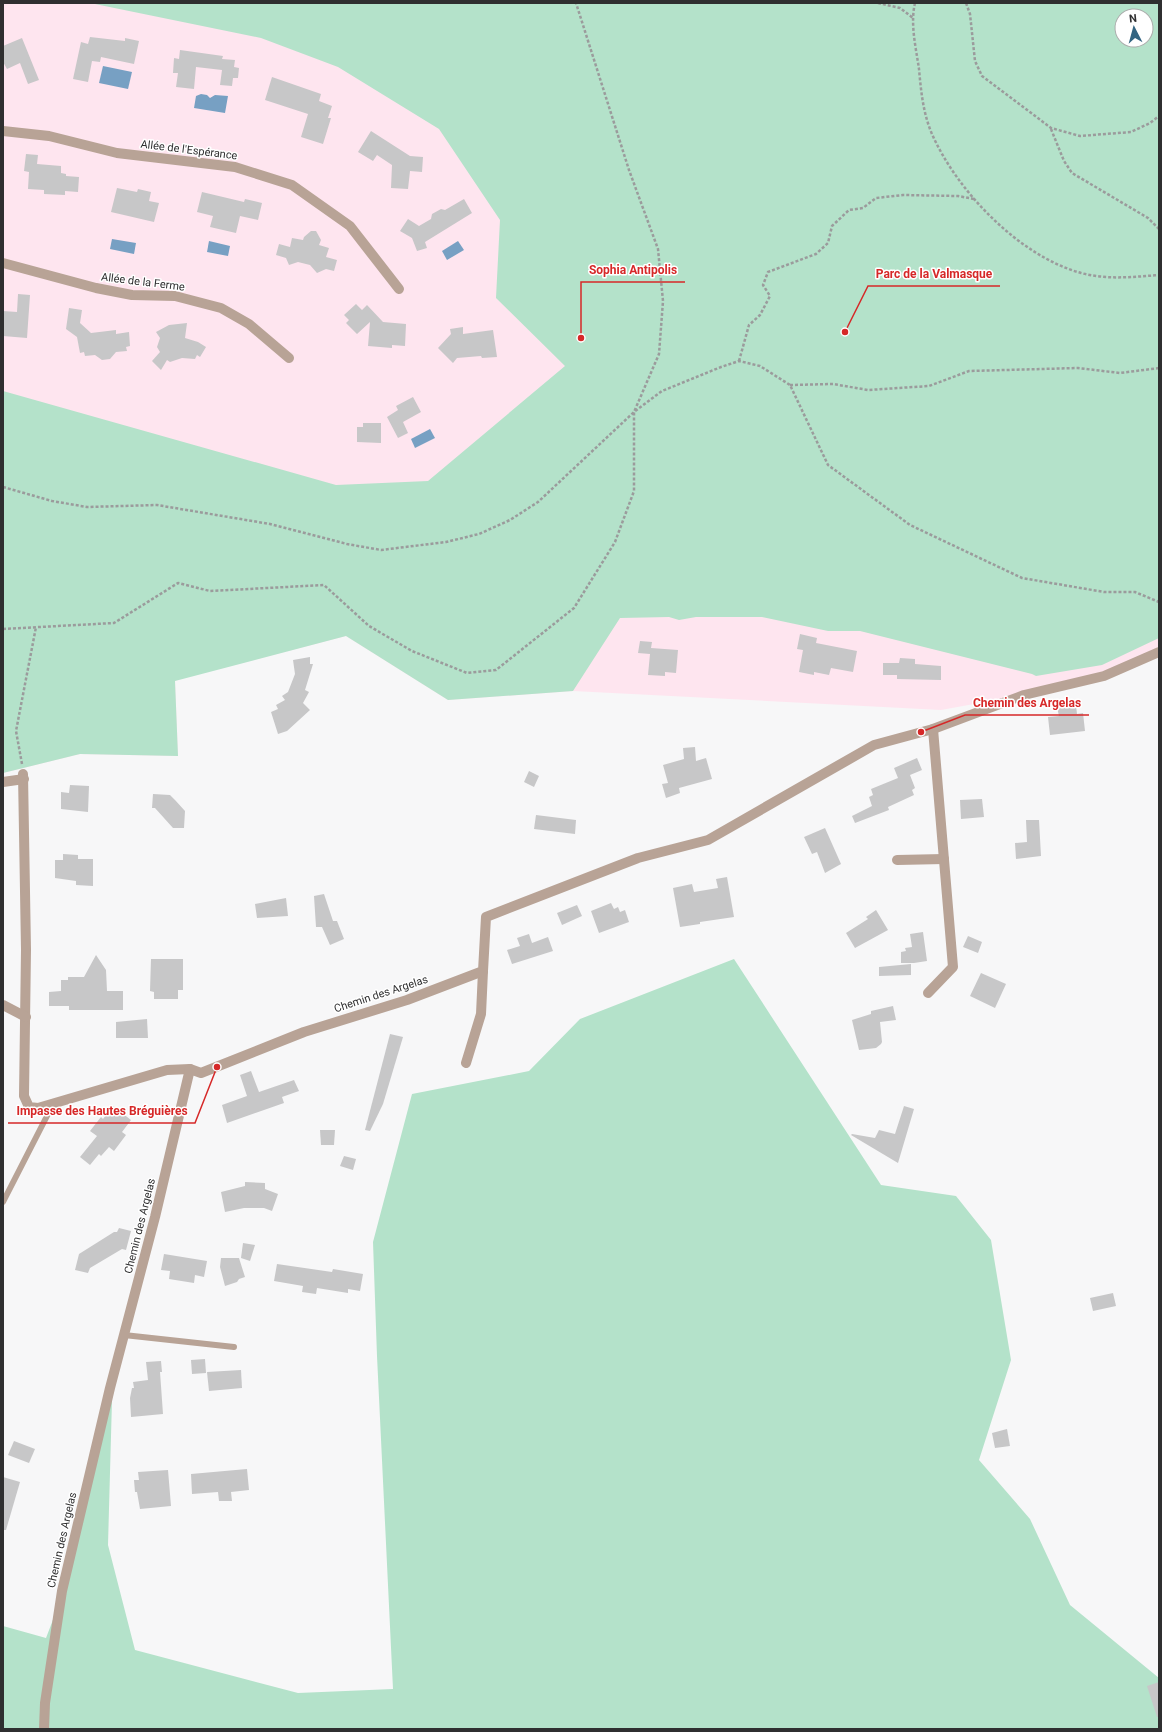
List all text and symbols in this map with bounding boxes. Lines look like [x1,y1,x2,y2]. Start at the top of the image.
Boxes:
north arrow [1114,8,1154,48]
text: N [1128,12,1138,25]
street label: Allée de l'Espérance [140,138,238,162]
callout: Sophia Antipolis [581,258,685,282]
callout: Parc de la Valmasque [868,262,1000,286]
text: Sophia Antipolis [589,263,677,277]
text: Parc de la Valmasque [876,267,993,281]
street label: Allée de la Ferme [100,270,186,294]
callout: Chemin des Argelas [965,691,1089,715]
text: Chemin des Argelas [973,696,1081,710]
street label: Chemin des Argelas [333,973,430,1015]
callout: Impasse des Hautes Bréguières [8,1099,195,1123]
text: Impasse des Hautes Bréguières [16,1104,188,1118]
street label: Chemin des Argelas [122,1177,158,1275]
street label: Chemin des Argelas [45,1491,79,1589]

